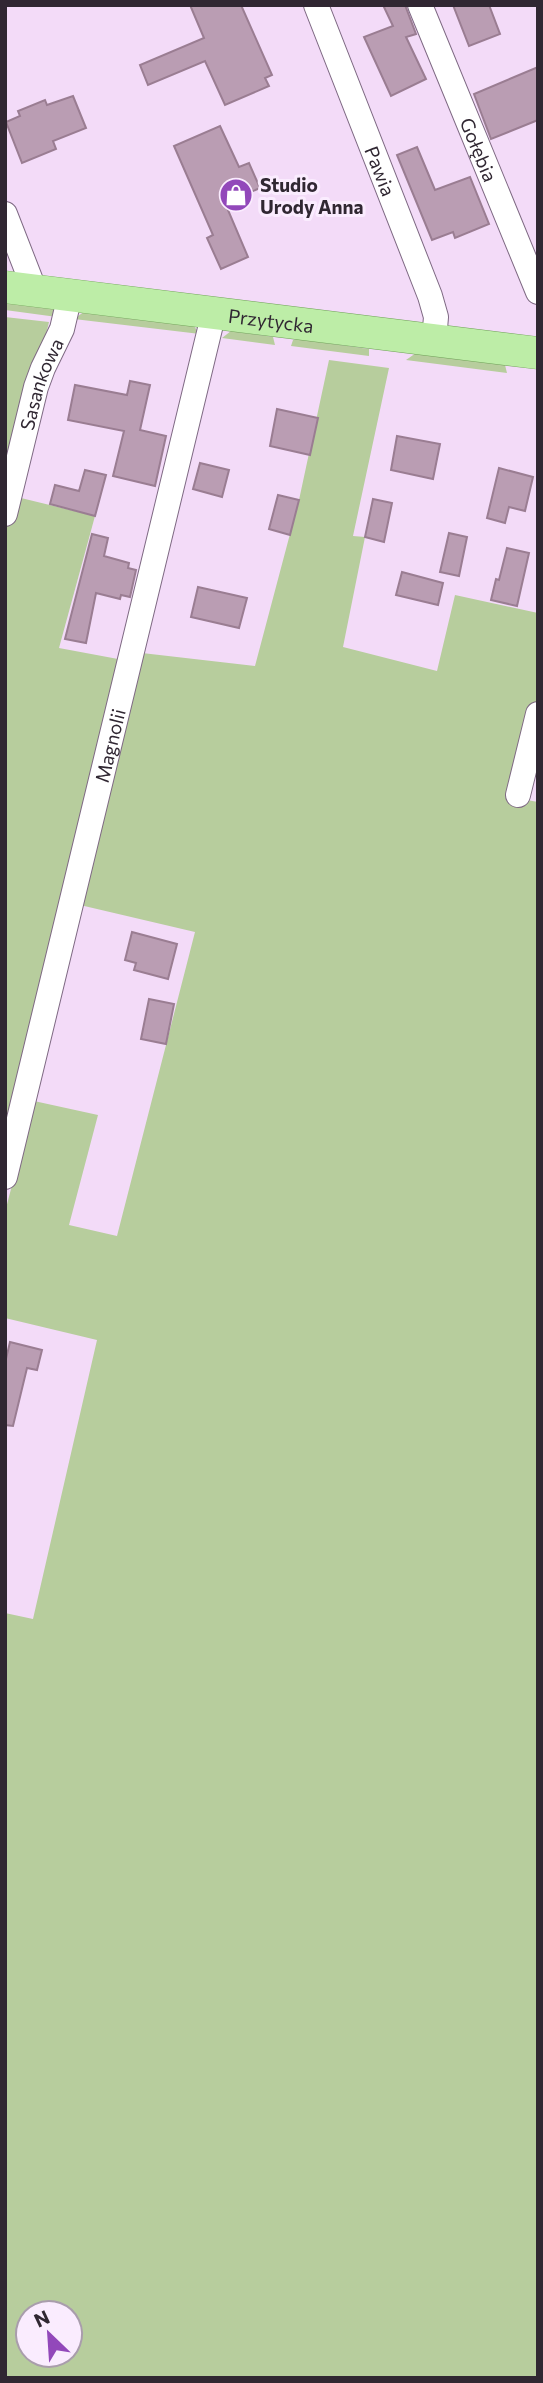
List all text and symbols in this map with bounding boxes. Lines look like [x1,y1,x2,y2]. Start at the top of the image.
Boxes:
street label: Gołębia [456,114,503,185]
street label: Pawia [361,142,401,199]
place label: Studio Urody Anna [260,173,364,218]
shop icon: Studio Urody Anna [217,176,255,214]
street label: Przytycka [227,303,315,337]
street label: Sasankowa [14,334,67,432]
street label: Magnolii [89,706,129,785]
north arrow [14,2299,84,2369]
text: N [30,2305,53,2332]

